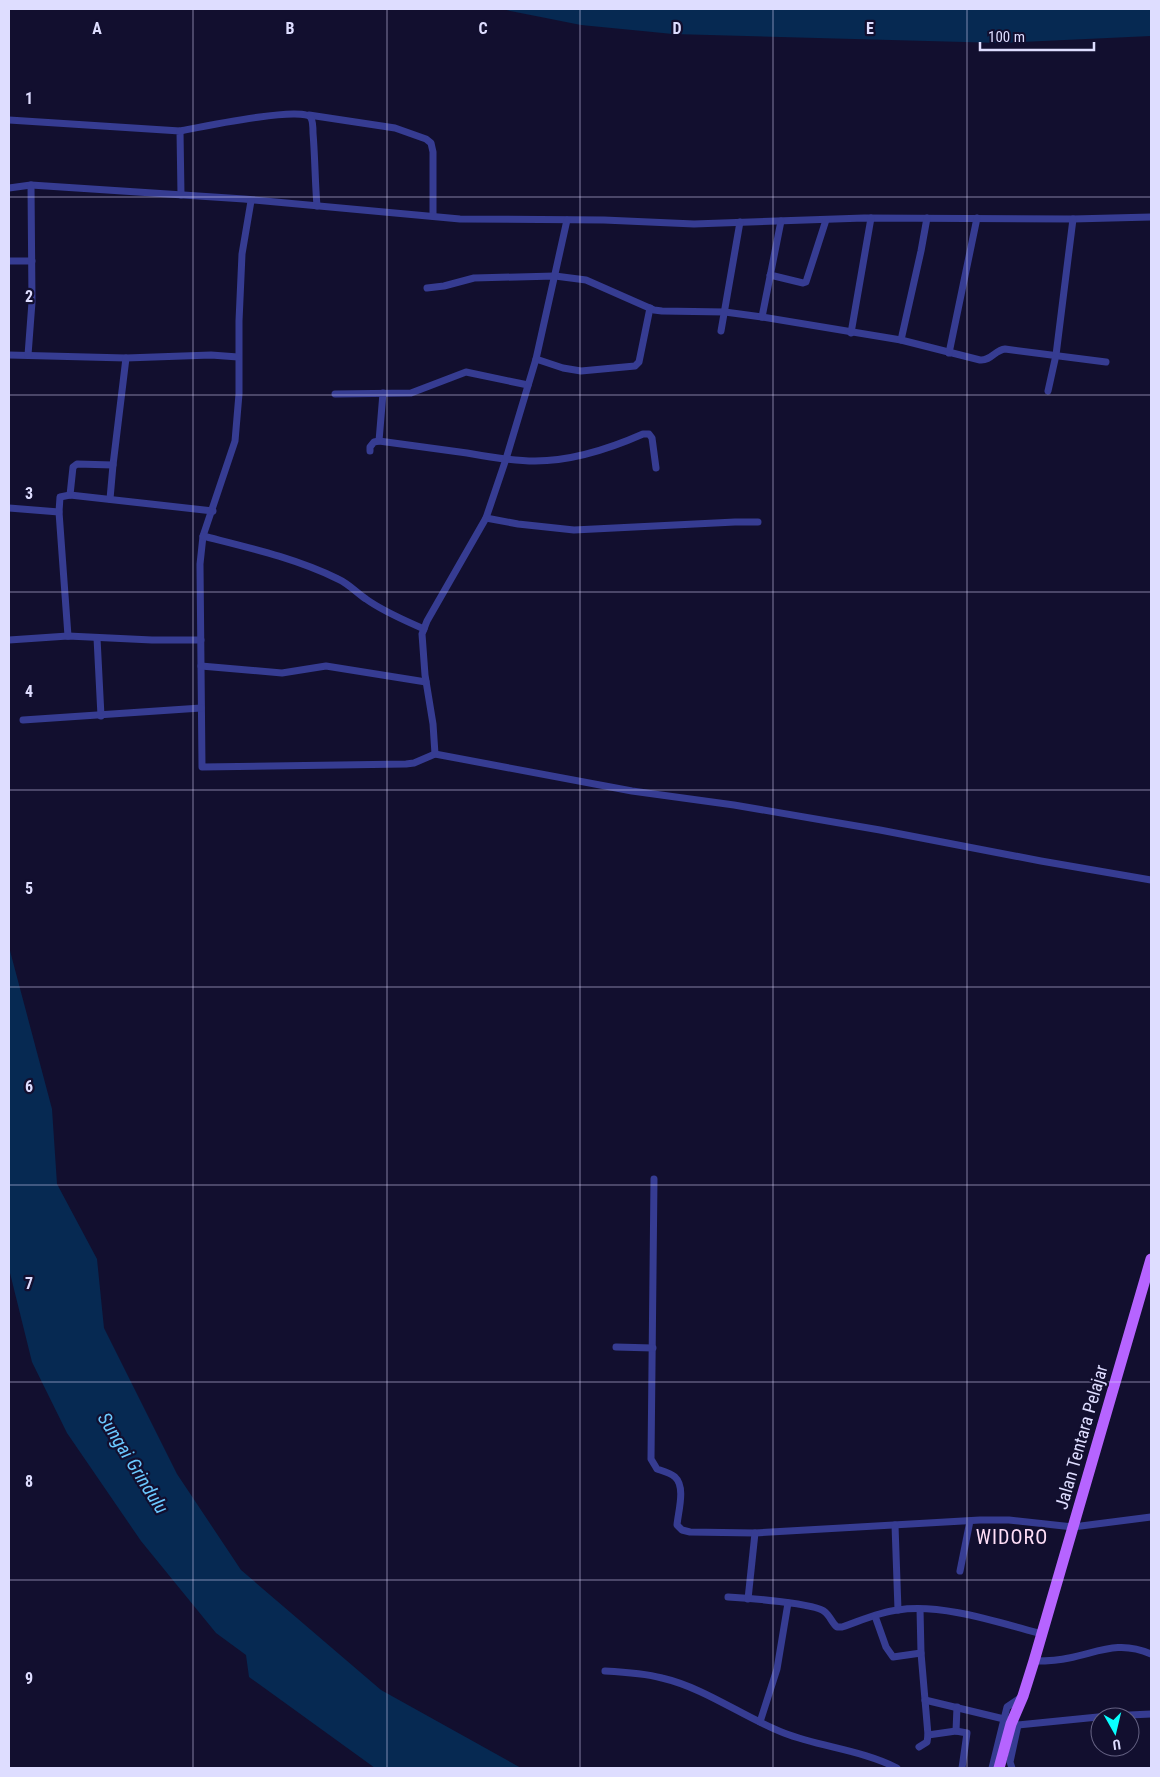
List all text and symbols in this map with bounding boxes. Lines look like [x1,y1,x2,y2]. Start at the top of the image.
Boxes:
text: A [92,19,102,38]
text: B [286,19,295,38]
text: C [478,19,488,38]
text: D [672,19,682,38]
text: E [866,19,874,38]
scale bar [980,20,1094,52]
text: 100 m [988,28,1025,46]
text: 1 [25,89,33,108]
text: 2 [25,287,33,306]
text: 3 [25,484,33,503]
text: 4 [25,682,33,701]
text: 5 [25,879,33,898]
text: 6 [25,1077,33,1096]
text: 7 [25,1274,33,1293]
street label: Jalan Tentara Pelajar [1050,1362,1112,1512]
water label: Sungai Grindulu [93,1408,173,1518]
text: 8 [25,1472,33,1491]
district label: WIDORO [976,1525,1048,1549]
text: 9 [25,1669,33,1688]
north arrow [1090,1707,1140,1757]
text: U [1112,1736,1122,1753]

